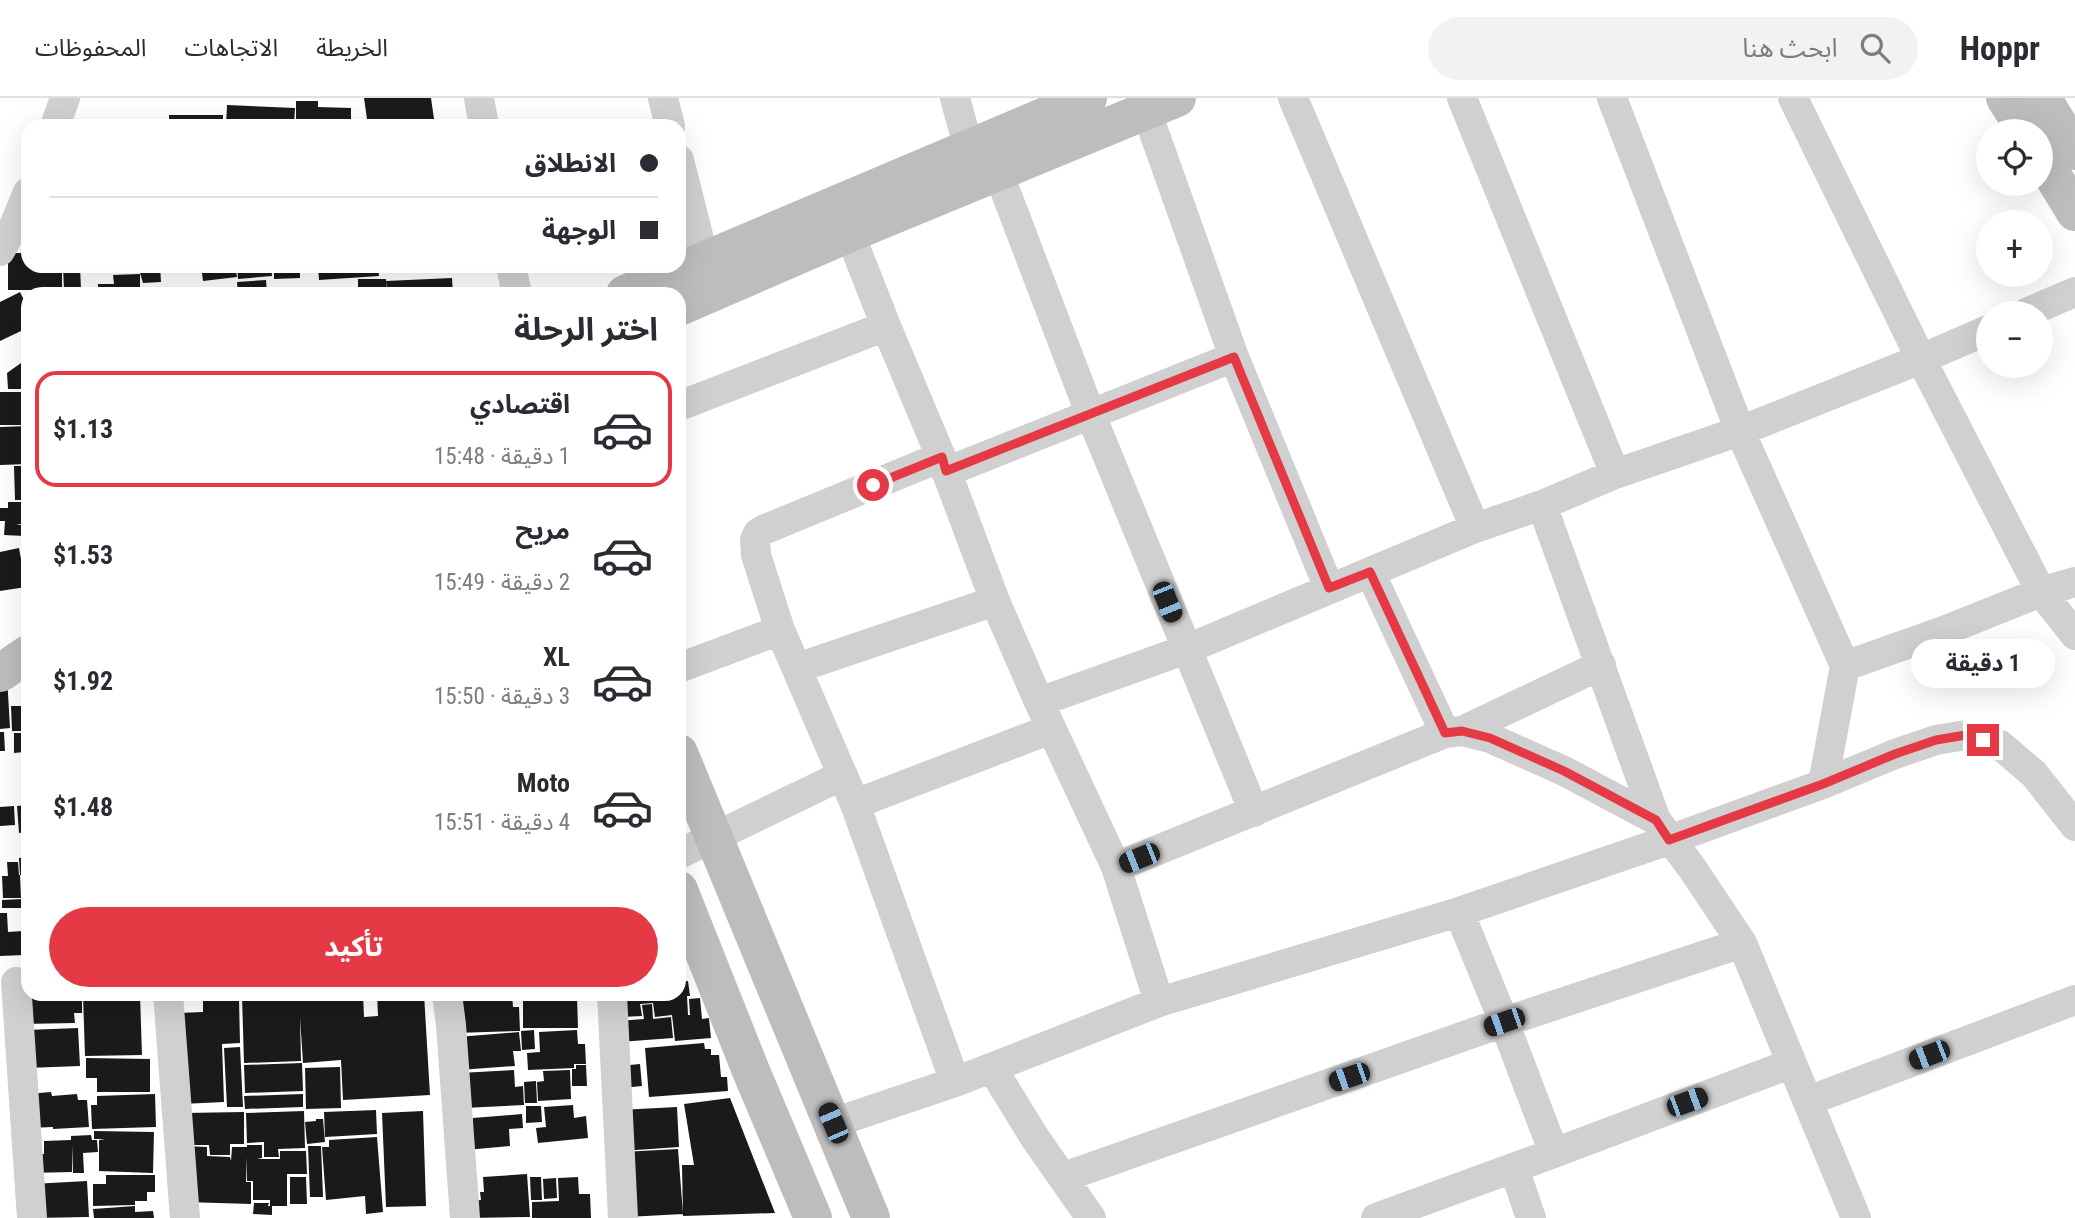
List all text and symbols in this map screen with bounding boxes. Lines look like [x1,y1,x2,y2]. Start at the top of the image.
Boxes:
search box [1428,17,1918,80]
icon: search [1856,29,1894,67]
text: Hoppr [1960,29,2040,68]
text: ابحث هنا [1742,33,1838,63]
text: المحفوظات [35,34,146,62]
text: الاتجاهات [184,34,278,62]
text: الخريطة [316,34,388,62]
map controls [1976,119,2053,378]
button: locate [1976,119,2053,196]
text: الانطلاق [525,148,616,178]
button: + [1976,210,2053,287]
text: الوجهة [542,215,616,245]
button: − [1976,301,2053,378]
text: اختر الرحلة [514,310,658,348]
text: اقتصادي [470,389,570,419]
icon: car [591,398,654,461]
text: $1.13 [53,414,113,444]
text: 1 دقيقة · 15:48 [434,443,570,470]
route start [857,469,889,501]
text: مريح [515,515,570,545]
icon: car [591,524,654,587]
text: $1.53 [53,540,113,570]
text: 2 دقيقة · 15:49 [434,569,570,596]
car [1150,579,1185,625]
callout: 1 دقيقة [1911,638,2055,688]
text: XL [543,642,570,672]
icon: car [591,650,654,713]
text: 1 دقيقة [1946,650,2020,677]
text: $1.92 [53,666,113,696]
text: 3 دقيقة · 15:50 [434,683,570,710]
route end [1967,724,1999,756]
text: Moto [517,768,570,798]
icon: car [591,776,654,839]
text: $1.48 [53,792,113,822]
text: 4 دقيقة · 15:51 [434,809,570,836]
car [1116,840,1163,876]
button: تأكيد [49,907,658,987]
car [1481,1005,1528,1039]
car [1906,1038,1953,1072]
car [1326,1060,1373,1094]
car [1664,1085,1711,1119]
car [816,1100,851,1146]

